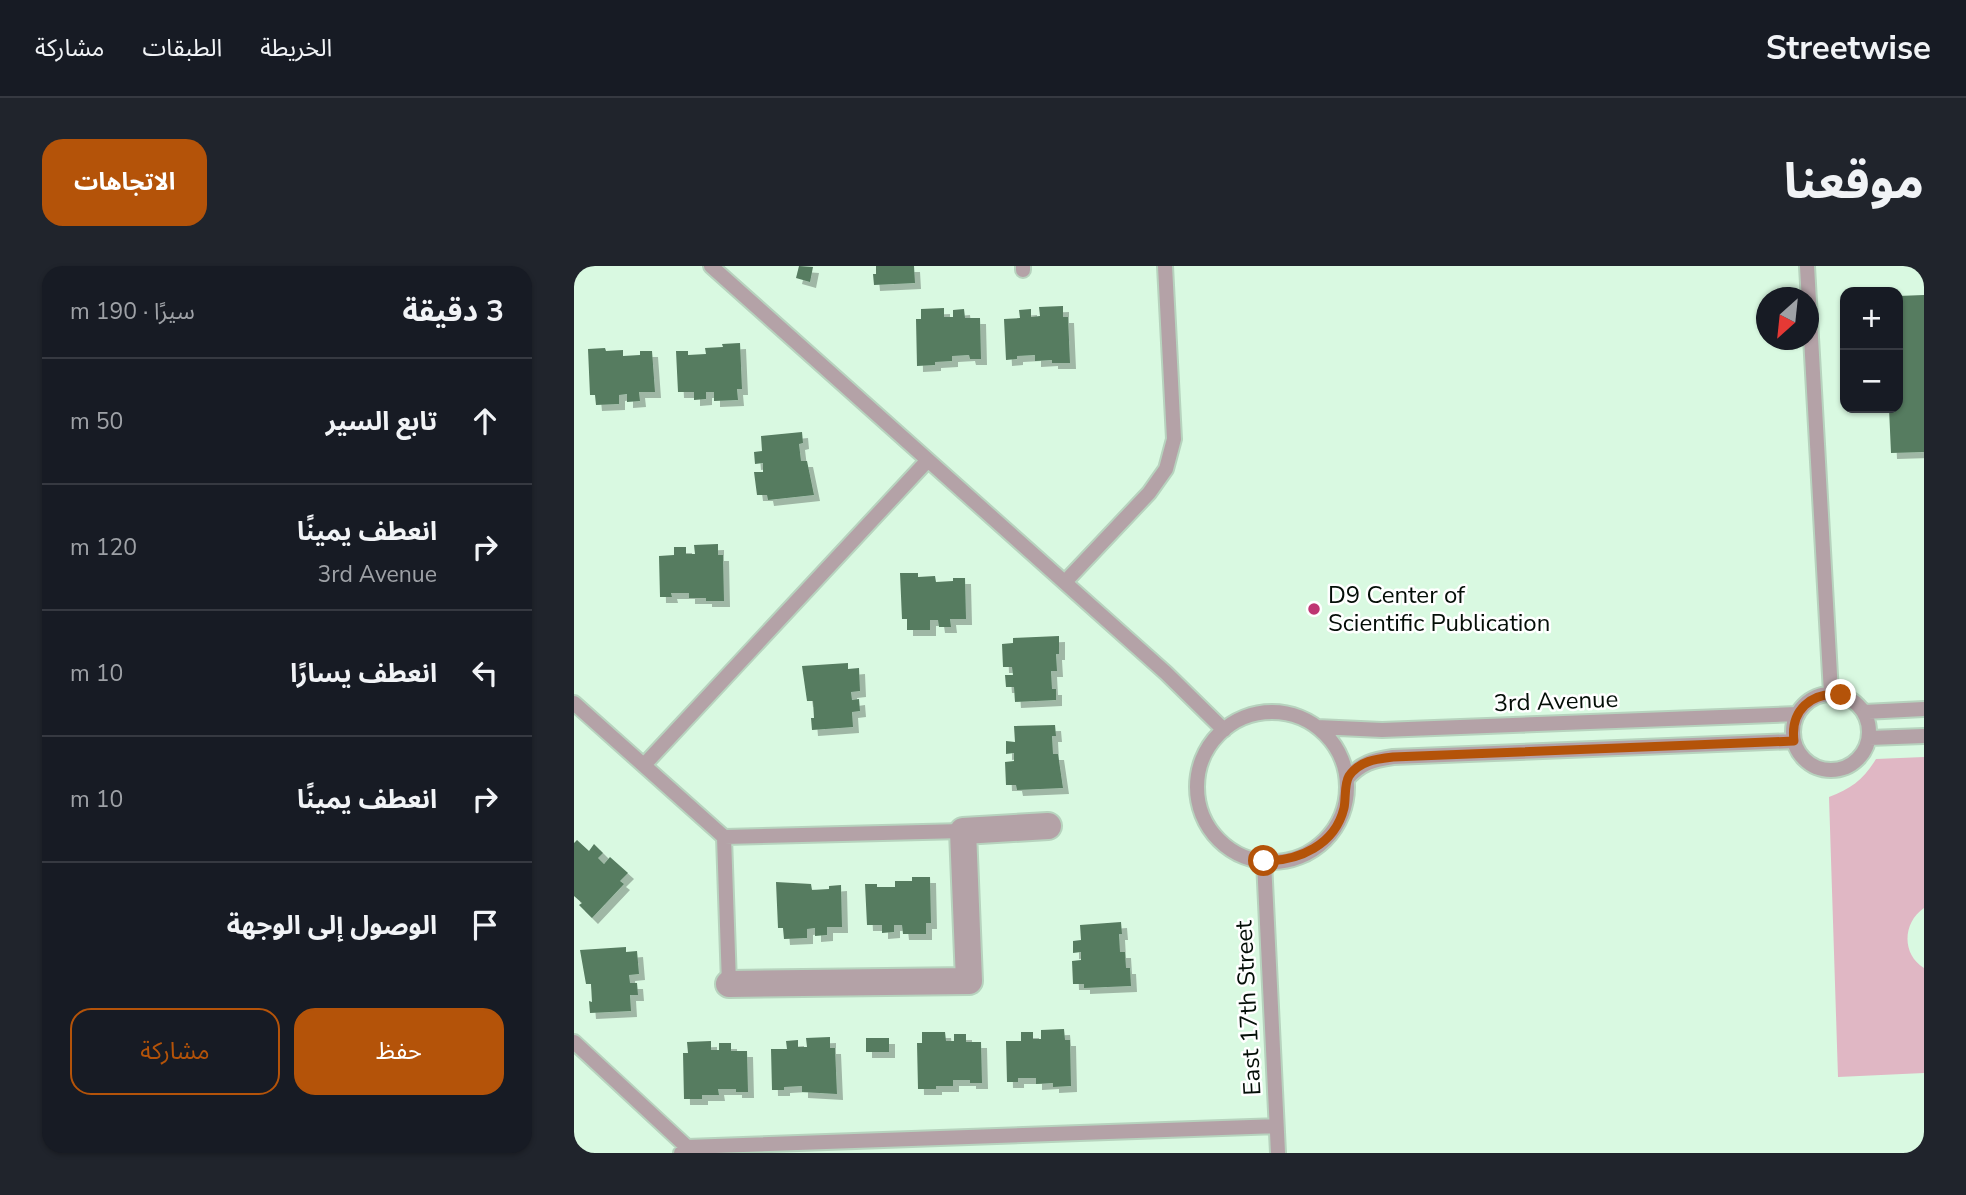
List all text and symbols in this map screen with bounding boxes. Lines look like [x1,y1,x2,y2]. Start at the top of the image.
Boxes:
text: Streetwise [1766,26,1931,71]
text: مشاركة [35,32,104,64]
text: الطبقات [142,32,222,64]
text: الخريطة [260,32,332,64]
button: الاتجاهات [42,139,207,226]
text: موقعنا [1784,148,1924,215]
north arrow [1756,287,1819,350]
map controls [1840,287,1903,413]
button: + [1840,287,1903,350]
text: 3 دقيقة [402,291,504,332]
text: سيرًا · 190 m [70,296,195,327]
button: − [1840,350,1903,413]
icon: ahead [466,402,504,440]
text: تابع السير [326,404,437,439]
text: 50 m [70,406,123,437]
text: انعطف يمينًا [297,514,437,549]
icon: right [466,528,504,566]
text: 120 m [70,532,137,563]
text: 3rd Avenue [318,559,437,590]
place label: D9 Center of Scientific Publication [1328,579,1550,639]
marker: D9 Center of Scientific Publication [1306,601,1322,617]
icon: left [466,654,504,692]
text: انعطف يسارًا [290,656,437,691]
text: 10 m [70,658,123,689]
route end [1825,679,1856,710]
street label: 3rd Avenue [1493,683,1619,719]
icon: right [466,780,504,818]
text: انعطف يمينًا [297,782,437,817]
text: 10 m [70,784,123,815]
route start [1248,845,1279,876]
icon: arrive [466,906,504,944]
text: الوصول إلى الوجهة [227,908,437,943]
street label: East 17th Street [1227,919,1269,1096]
button: مشاركة [70,1008,280,1095]
button: حفظ [294,1008,504,1095]

